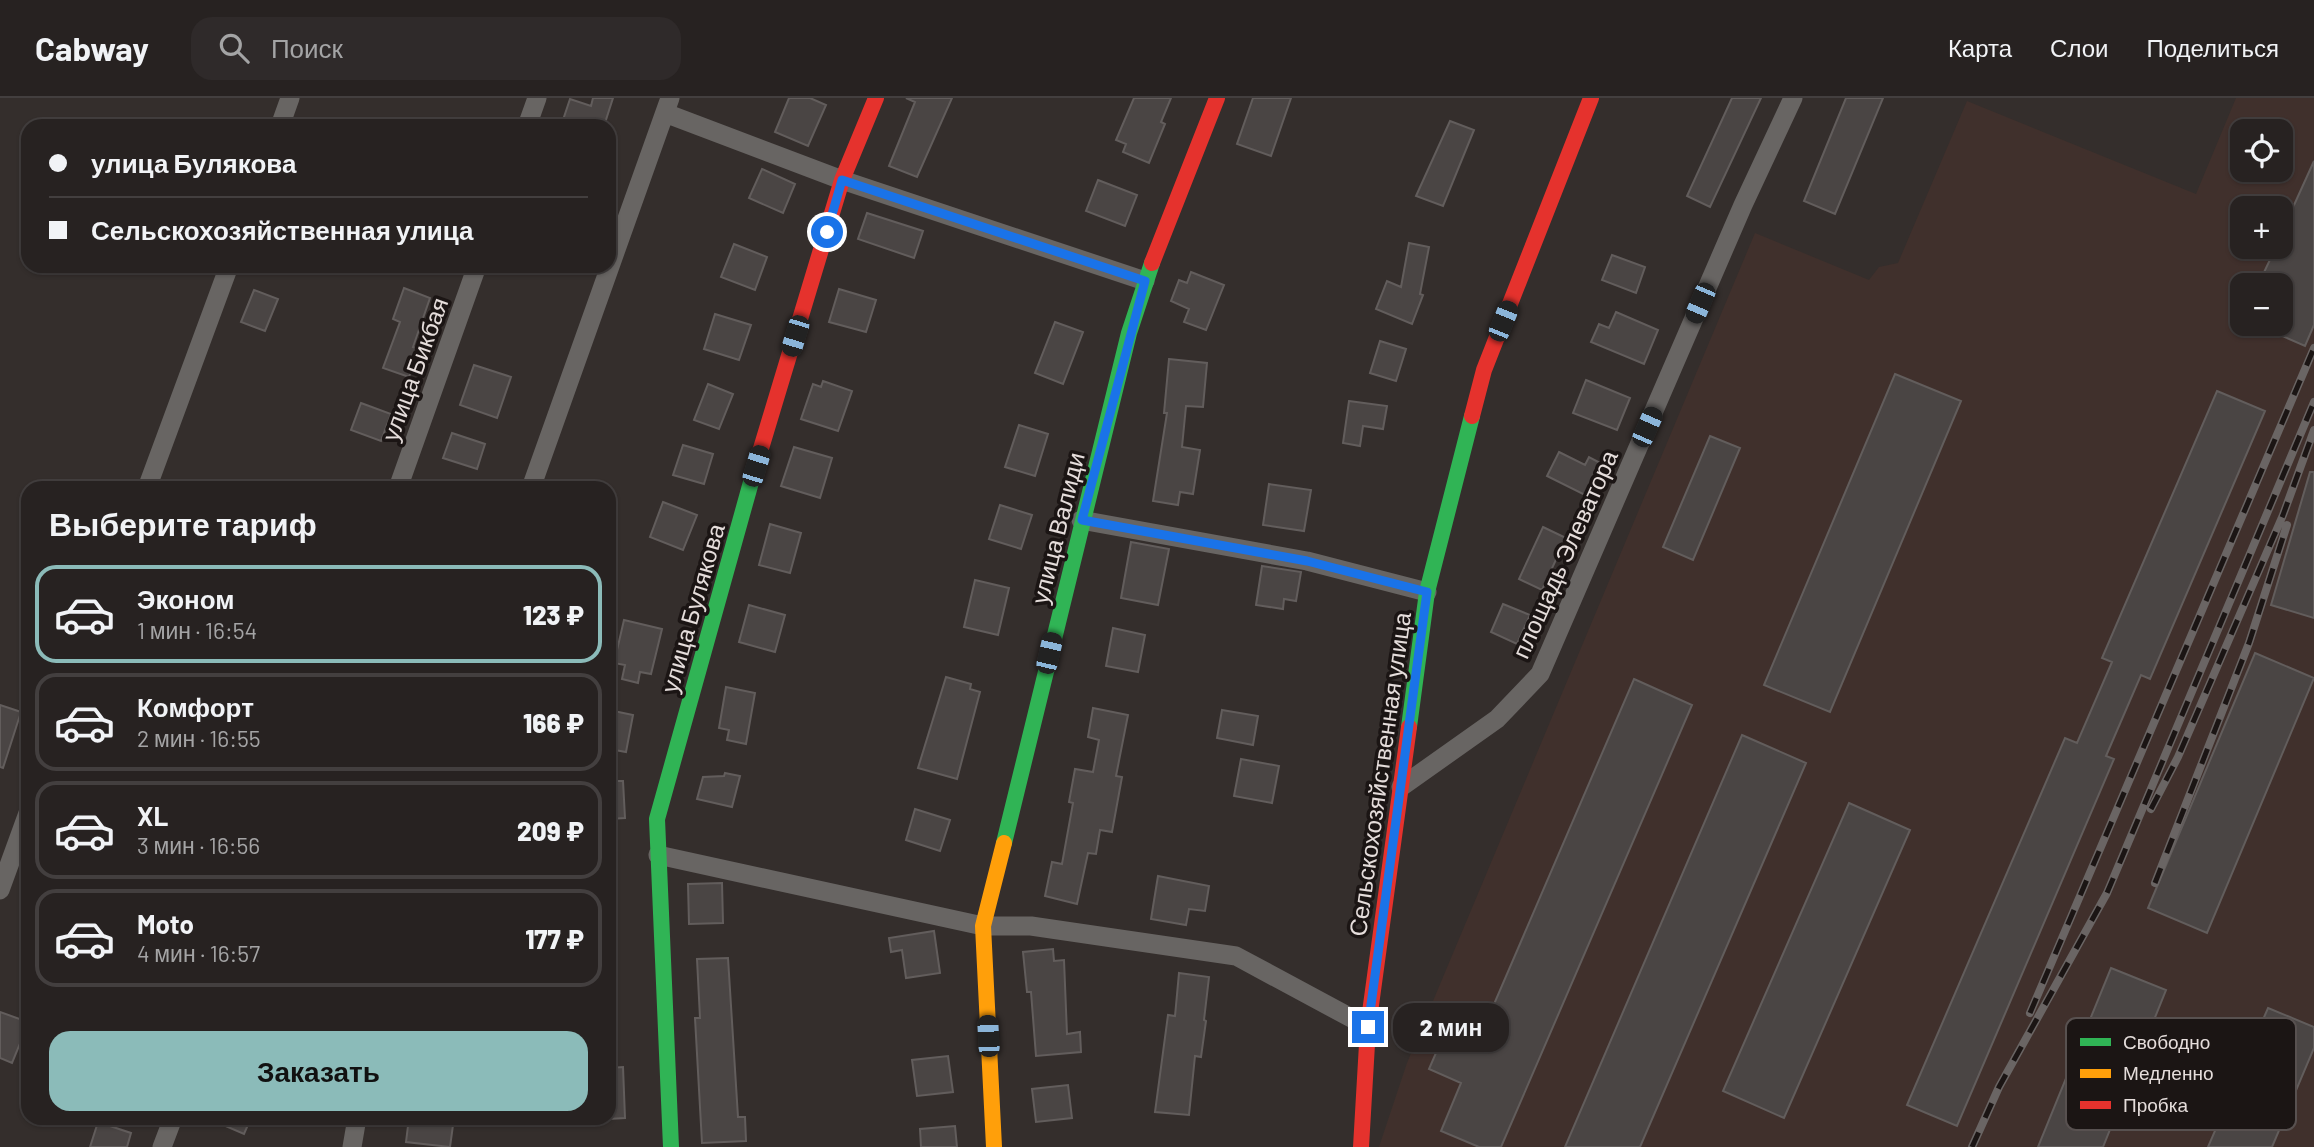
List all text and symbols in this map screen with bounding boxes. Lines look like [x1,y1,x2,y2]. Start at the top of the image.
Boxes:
search box [191,17,681,80]
text: Cabway [35,28,149,68]
icon: search [215,29,253,67]
text: Поиск [271,32,343,63]
text: Карта [1948,33,2012,62]
text: Слои [2050,33,2108,62]
text: Поделиться [2146,33,2279,62]
map controls [2230,119,2293,336]
button: locate [2230,119,2293,182]
text: улица Булякова [91,147,296,178]
button: + [2230,196,2293,259]
text: Сельскохозяйственная улица [91,214,473,245]
route start [811,216,843,248]
button: − [2230,273,2293,336]
car [1683,280,1718,326]
street label: улица Бикбая [375,293,453,445]
car [1486,298,1521,344]
car [779,313,812,359]
car [1629,404,1666,450]
car [740,443,773,489]
street label: площадь Элеватора [1505,445,1623,663]
street label: улица Валиди [1024,449,1090,607]
text: Выберите тариф [49,504,317,542]
street label: улица Булякова [654,520,730,696]
icon: car [53,583,116,646]
text: Эконом [137,583,235,614]
text: 123 ₽ [523,599,584,630]
street label: Сельскохозяйственная улица [1342,609,1416,938]
text: 1 мин · 16:54 [137,616,257,644]
car [1035,630,1064,676]
icon: car [53,691,116,754]
text: Комфорт [137,691,254,722]
text: 166 ₽ [523,707,584,738]
text: 2 мин · 16:55 [137,724,261,752]
icon: car [53,799,116,862]
text: XL [137,800,168,831]
text: 209 ₽ [517,815,584,846]
text: 3 мин · 16:56 [137,831,260,859]
icon: car [53,907,116,970]
text: Moto [137,908,194,939]
text: 177 ₽ [525,923,584,954]
text: 4 мин · 16:57 [137,939,260,967]
callout: 2 мин [1392,1002,1508,1052]
route end [1352,1011,1384,1043]
text: 2 мин [1420,1013,1482,1041]
car [977,1014,1000,1058]
legend [2066,1018,2296,1130]
text: Свободно [2123,1030,2210,1053]
button: Заказать [49,1031,588,1111]
text: Медленно [2123,1061,2213,1084]
text: Пробка [2123,1093,2188,1116]

